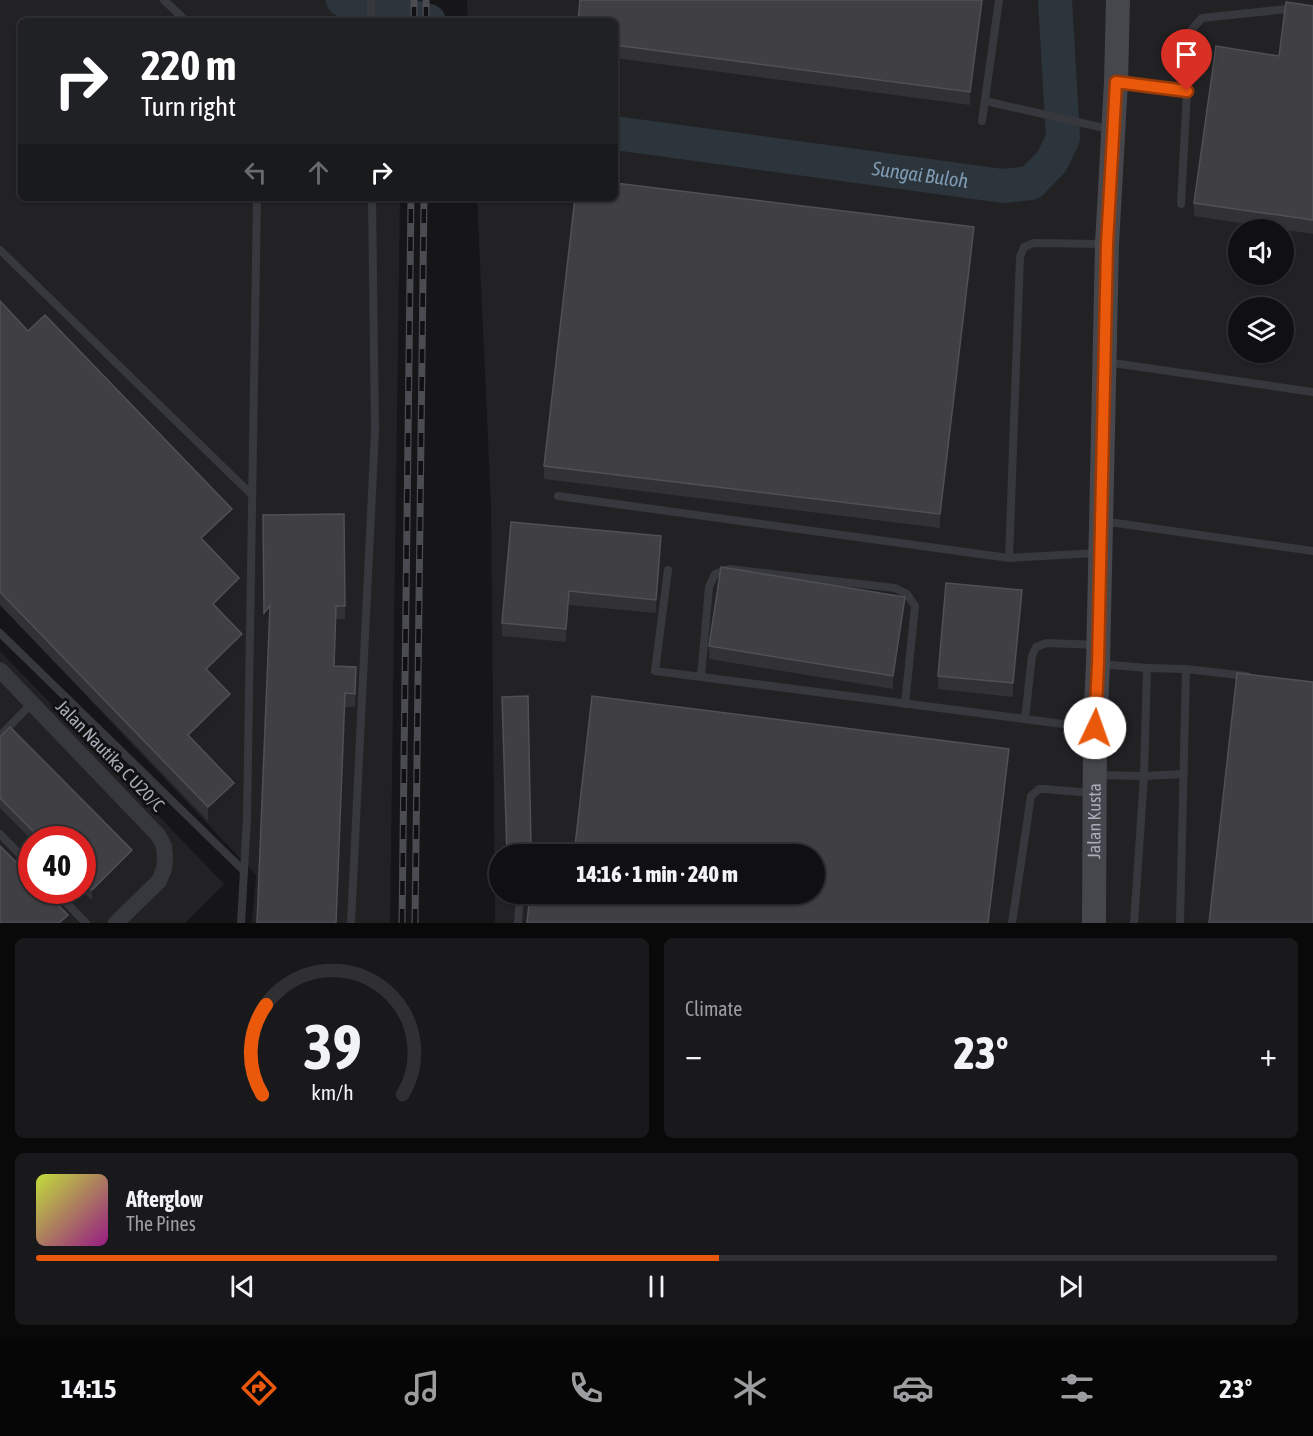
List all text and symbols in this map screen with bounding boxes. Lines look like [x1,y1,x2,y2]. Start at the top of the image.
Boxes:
pin [1161,29,1212,91]
icon: arrive [1170,38,1203,71]
text: 220 m [141,41,236,89]
icon: right [42,42,120,120]
text: Turn right [141,91,236,122]
icon: left [239,156,272,189]
icon: ahead [302,156,335,189]
icon: right [365,156,398,189]
water label: Sungai Buloh [870,156,970,192]
map controls [1228,219,1294,363]
button: sound [1228,219,1294,285]
button: layers [1228,297,1294,363]
street label: Jalan Nautika C U20/C [52,696,169,816]
position arrow [1063,696,1127,760]
street label: Jalan Kusta [1083,783,1105,859]
speed limit sign: 40 [18,826,96,904]
text: 14:16 · 1 min · 240 m [576,861,738,887]
text: Climate [685,997,742,1020]
text: 39 [303,1011,361,1082]
text: 23° [954,1027,1008,1079]
text: − [685,1035,702,1073]
text: + [1260,1035,1277,1073]
text: km/h [311,1080,353,1105]
text: Afterglow [126,1186,203,1212]
text: The Pines [126,1212,196,1235]
icon: previous [226,1270,259,1303]
icon: pause [640,1270,673,1303]
icon: next [1054,1270,1087,1303]
icon: directions [238,1367,280,1409]
icon: music [401,1367,443,1409]
icon: phone [565,1367,607,1409]
icon: climate [729,1367,771,1409]
icon: car [892,1367,934,1409]
icon: filters [1056,1367,1098,1409]
text: 14:15 [61,1373,116,1404]
text: 23° [1219,1373,1252,1404]

